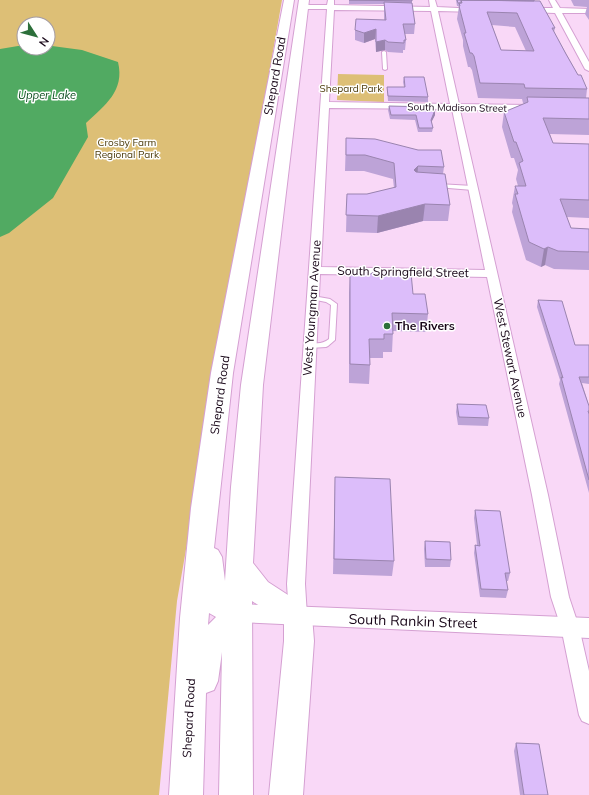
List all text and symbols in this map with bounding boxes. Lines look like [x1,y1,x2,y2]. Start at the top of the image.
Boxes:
north arrow [16,16,56,56]
text: N [36,34,52,49]
street label: Shepard Road [260,35,289,116]
park label: Shepard Park [320,82,383,95]
water label: Upper Lake [18,88,76,102]
street label: South Madison Street [407,100,507,115]
park label: Crosby Farm Regional Park [95,136,160,161]
street label: West Youngman Avenue [299,239,324,377]
street label: South Springfield Street [337,263,469,280]
street label: West Stewart Avenue [490,297,530,419]
place label: The Rivers [395,318,455,333]
marker: The Rivers [382,321,392,331]
street label: Shepard Road [207,355,232,435]
street label: South Rankin Street [348,610,478,632]
street label: Shepard Road [179,678,198,758]

